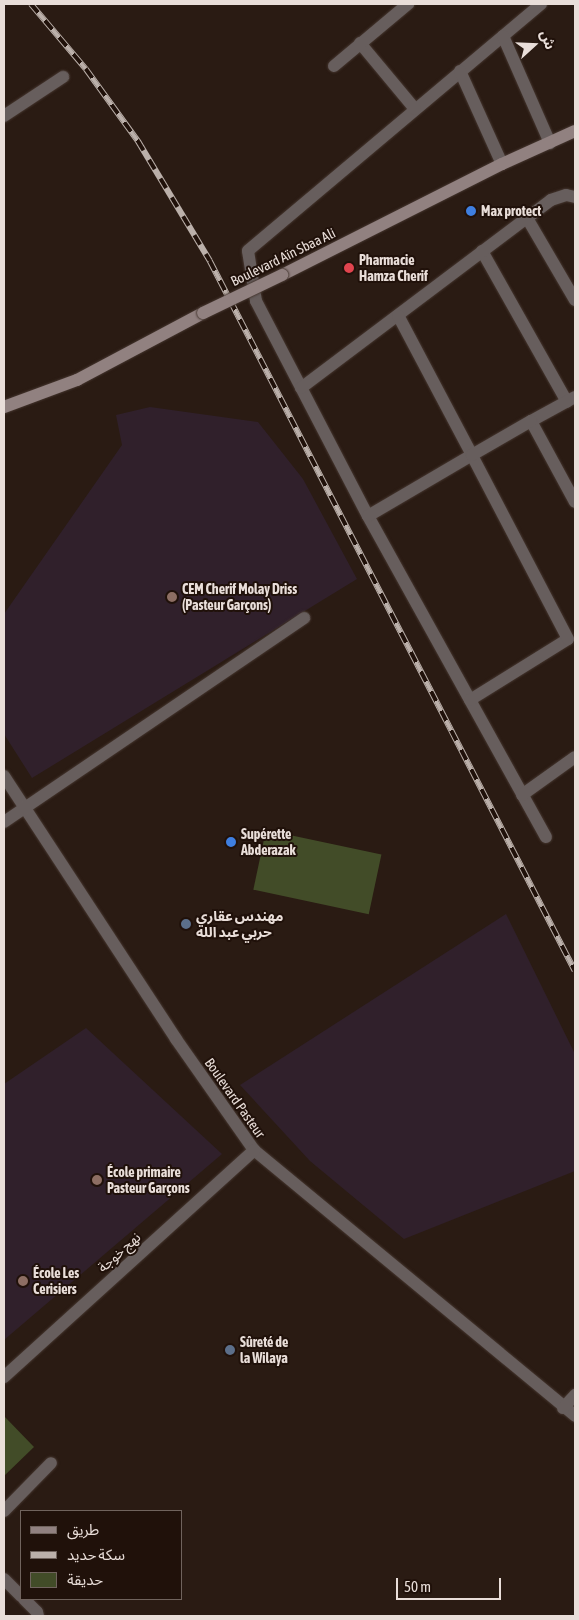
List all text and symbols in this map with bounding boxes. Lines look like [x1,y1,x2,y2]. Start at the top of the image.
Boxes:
north arrow [509,20,559,70]
text: ش [537,28,559,52]
place label: Max protect [481,203,541,219]
marker: Max protect [465,205,477,217]
street label: Boulevard Aïn Sbaa Ali [228,224,338,290]
place label: Pharmacie Hamza Cherif [359,252,428,284]
marker: Pharmacie Hamza Cherif [343,262,355,274]
place label: CEM Cherif Molay Driss (Pasteur Garçons) [182,581,297,614]
marker: CEM Cherif Molay Driss (Pasteur Garçons) [166,591,178,603]
place label: Supérette Abderazak [241,826,296,859]
marker: Supérette Abderazak [225,836,237,848]
place label: مهندس عقاري حربي عبد الله [196,908,283,940]
marker: مهندس عقاري حربي عبد الله [180,918,192,930]
street label: Boulevard Pasteur [201,1055,269,1141]
place label: École primaire Pasteur Garçons [107,1164,190,1196]
marker: École primaire Pasteur Garçons [91,1174,103,1186]
street label: نهج خوجة [94,1228,144,1276]
place label: École Les Cerisiers [33,1265,79,1298]
marker: École Les Cerisiers [17,1275,29,1287]
place label: Sûreté de la Wilaya [240,1334,288,1366]
marker: Sûreté de la Wilaya [224,1344,236,1356]
legend [20,1510,182,1600]
text: طريق [67,1521,99,1538]
text: سكة حديد [67,1546,125,1563]
scale bar [399,1568,504,1600]
text: حديقة [67,1571,103,1588]
text: 50 m [404,1578,431,1595]

